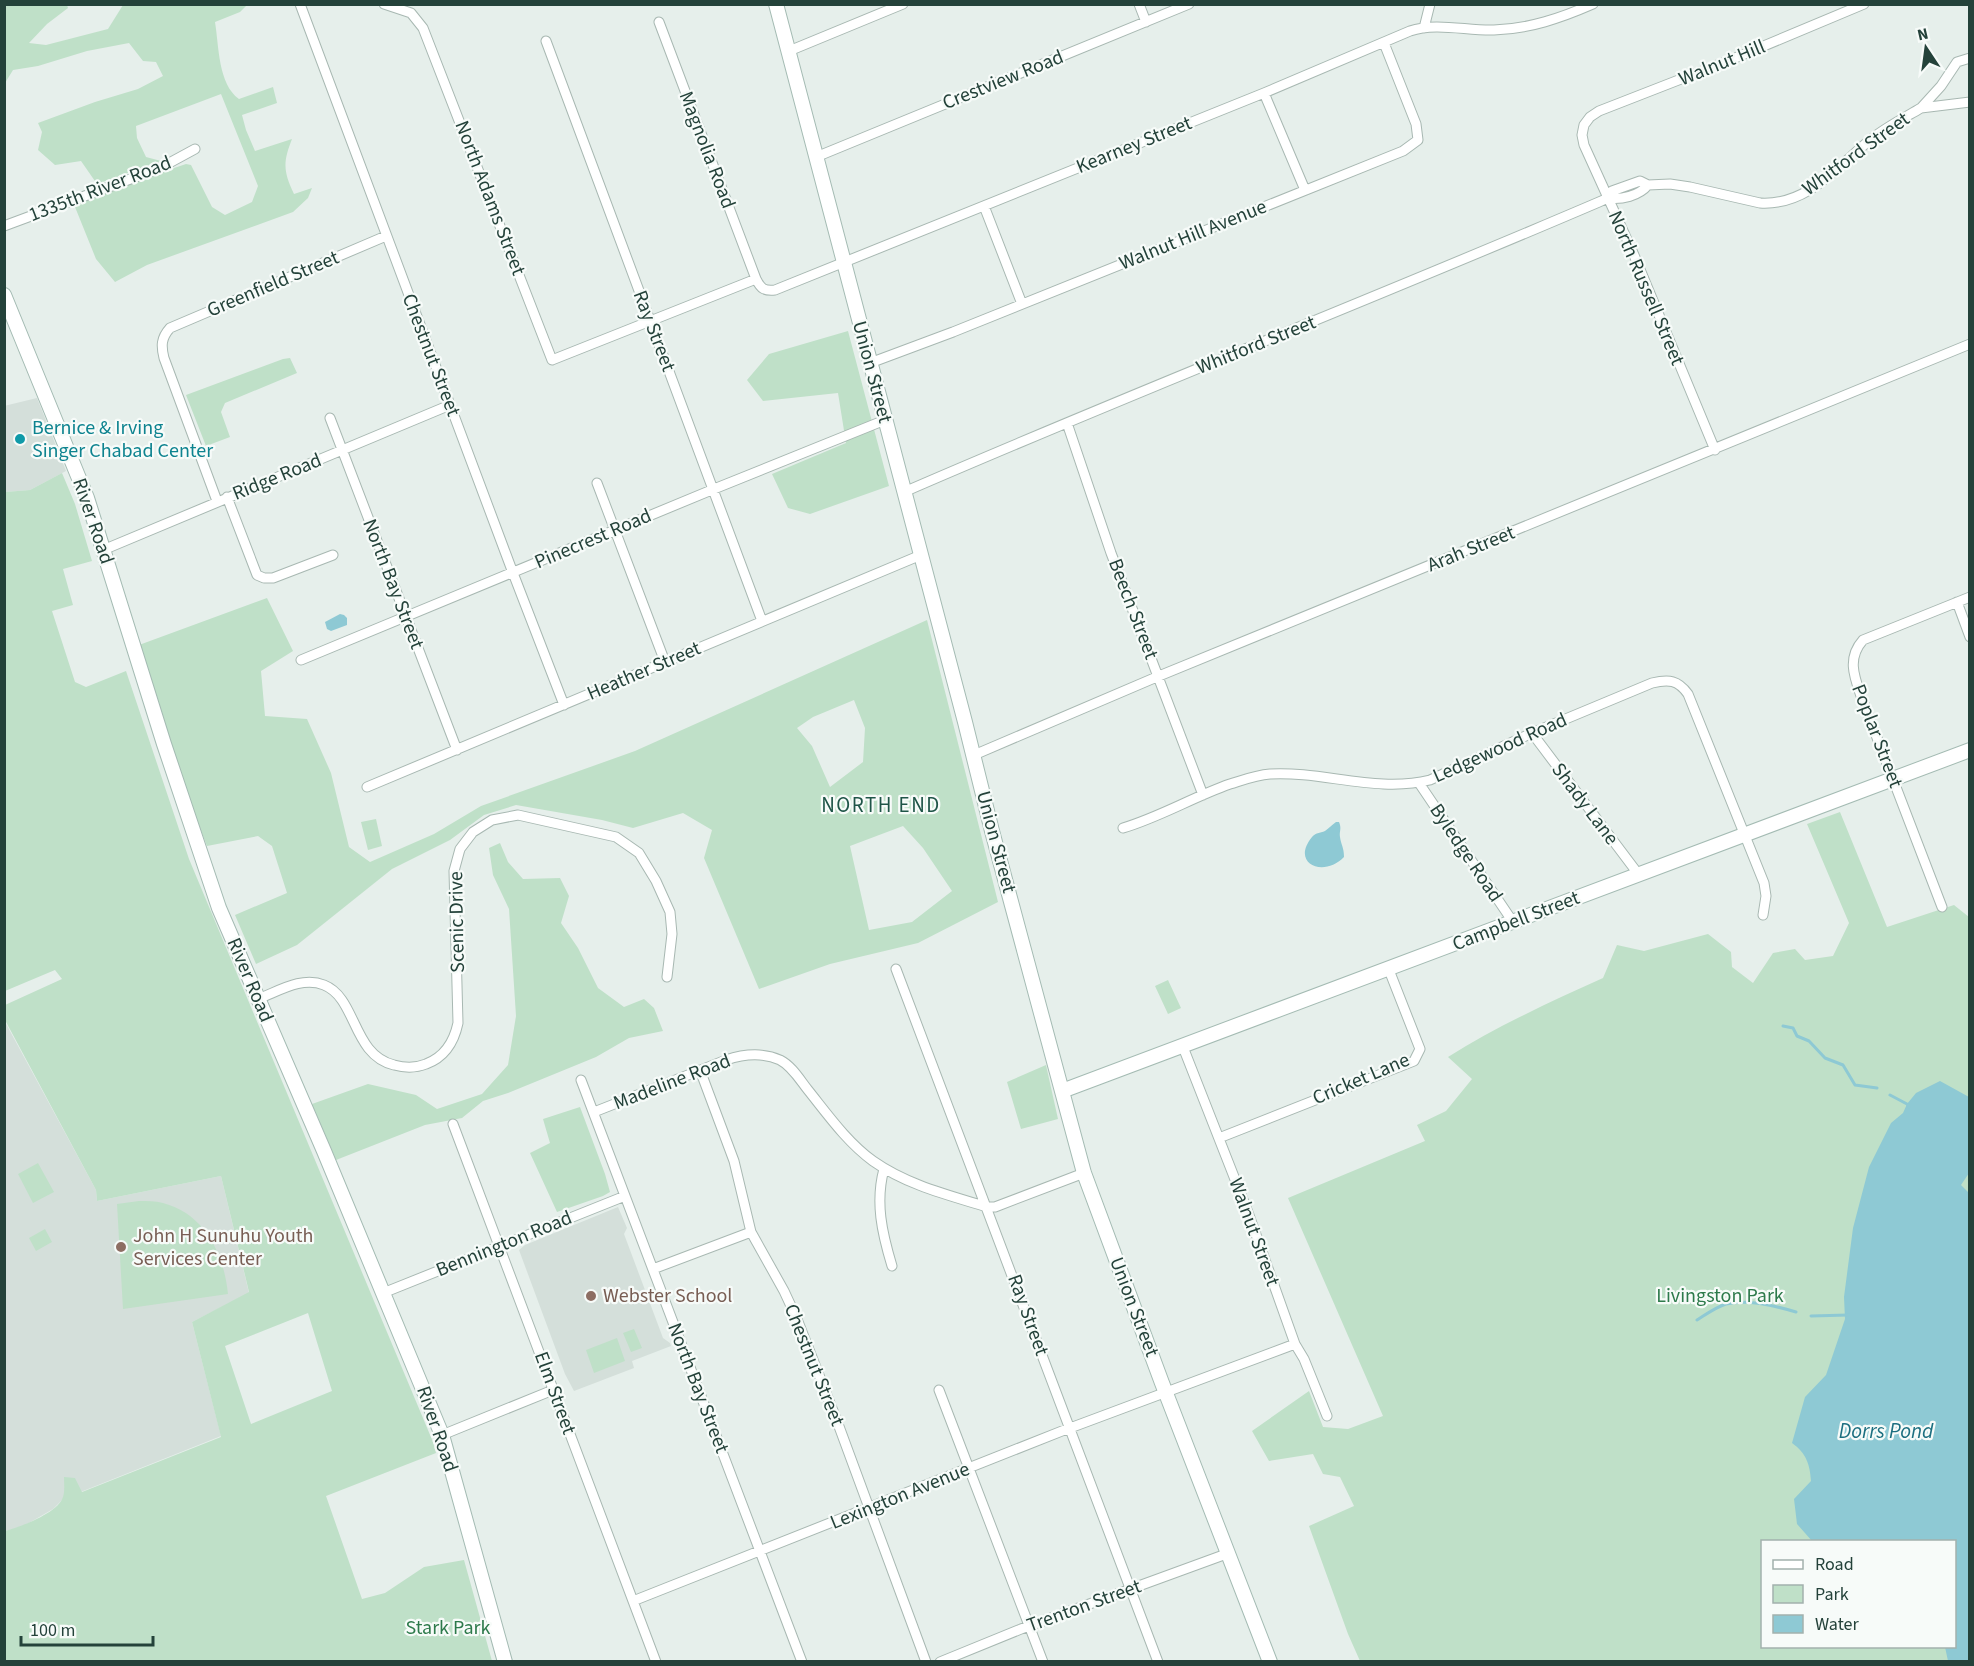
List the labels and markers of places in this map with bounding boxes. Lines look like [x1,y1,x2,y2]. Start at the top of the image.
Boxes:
place label: Bernice & Irving Singer Chabad Center [32,414,213,465]
marker: Bernice & Irving Singer Chabad Center [13,432,27,446]
place label: John H Sunuhu Youth Services Center [133,1222,313,1273]
marker: John H Sunuhu Youth Services Center [114,1240,128,1254]
place label: Webster School [603,1282,732,1310]
marker: Webster School [584,1289,598,1303]

